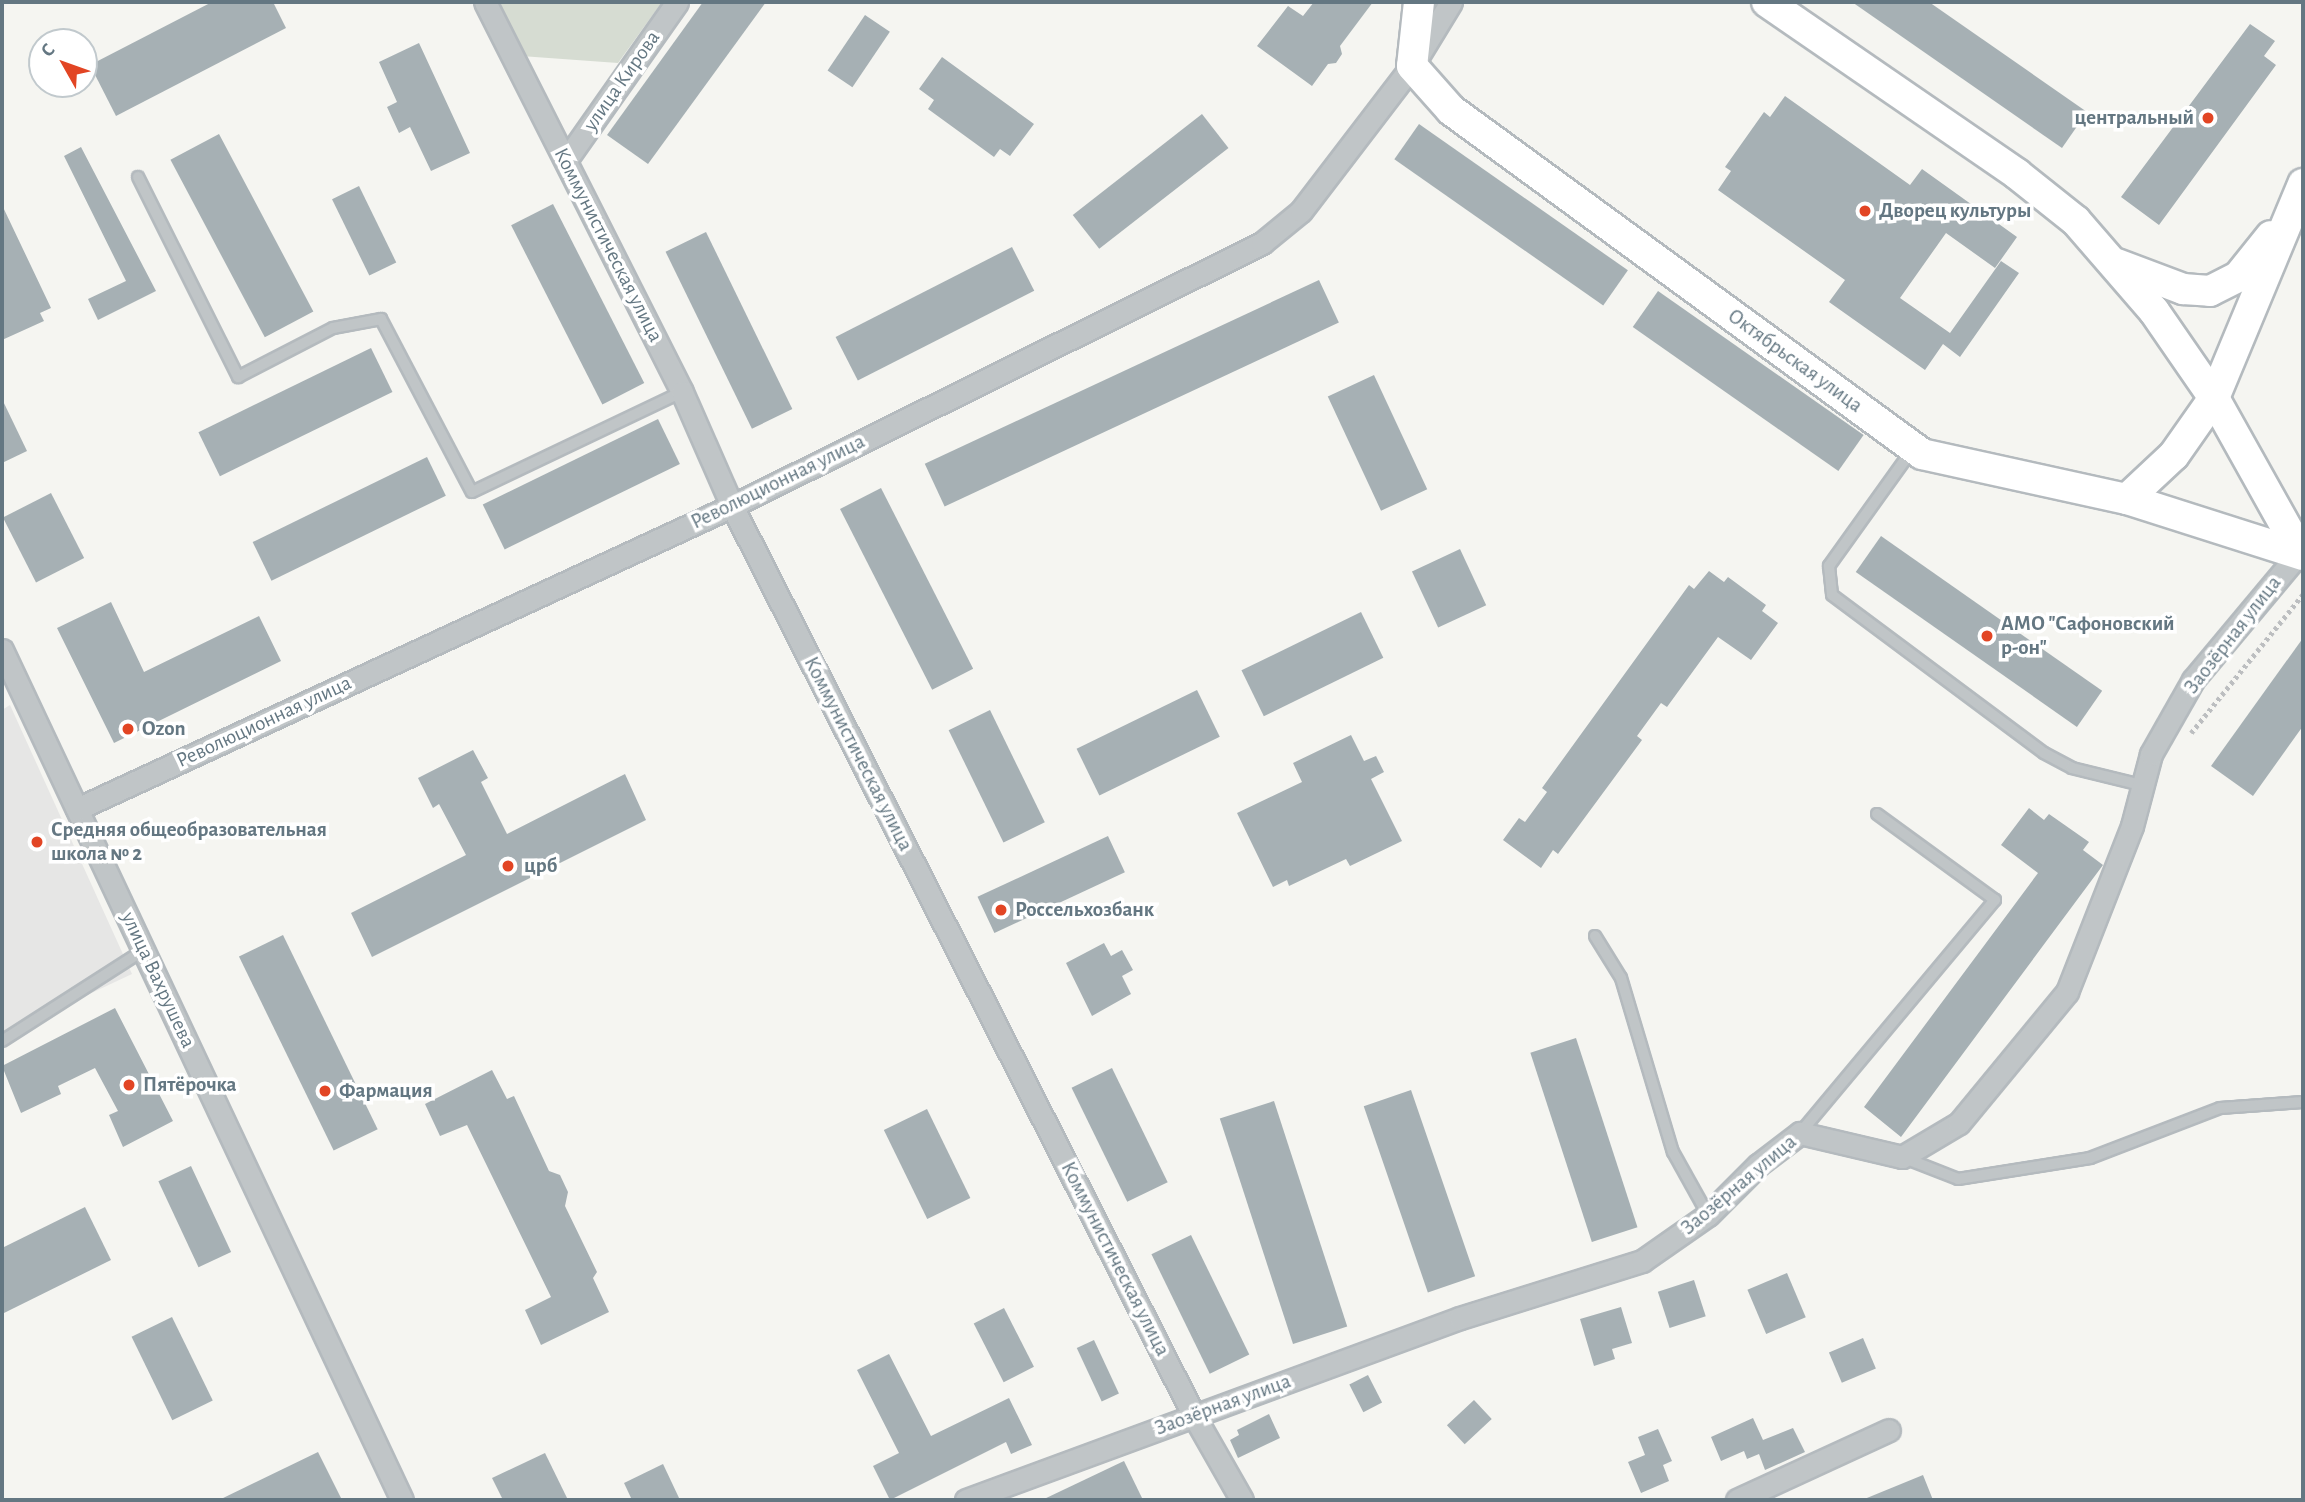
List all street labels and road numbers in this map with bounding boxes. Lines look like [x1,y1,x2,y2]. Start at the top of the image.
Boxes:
street label: улица Кирова [578,26,666,136]
street label: Коммунистическая улица [548,144,668,346]
street label: Октябрьская улица [1723,304,1867,418]
street label: Революционная улица [687,429,869,535]
street label: Заозёрная улица [2179,571,2287,699]
street label: Коммунистическая улица [798,653,918,855]
street label: Революционная улица [172,670,356,774]
street label: улица Вахрушева [115,908,201,1052]
street label: Заозёрная улица [1676,1129,1802,1241]
street label: Коммунистическая улица [1055,1158,1175,1360]
street label: Заозёрная улица [1152,1369,1294,1441]

